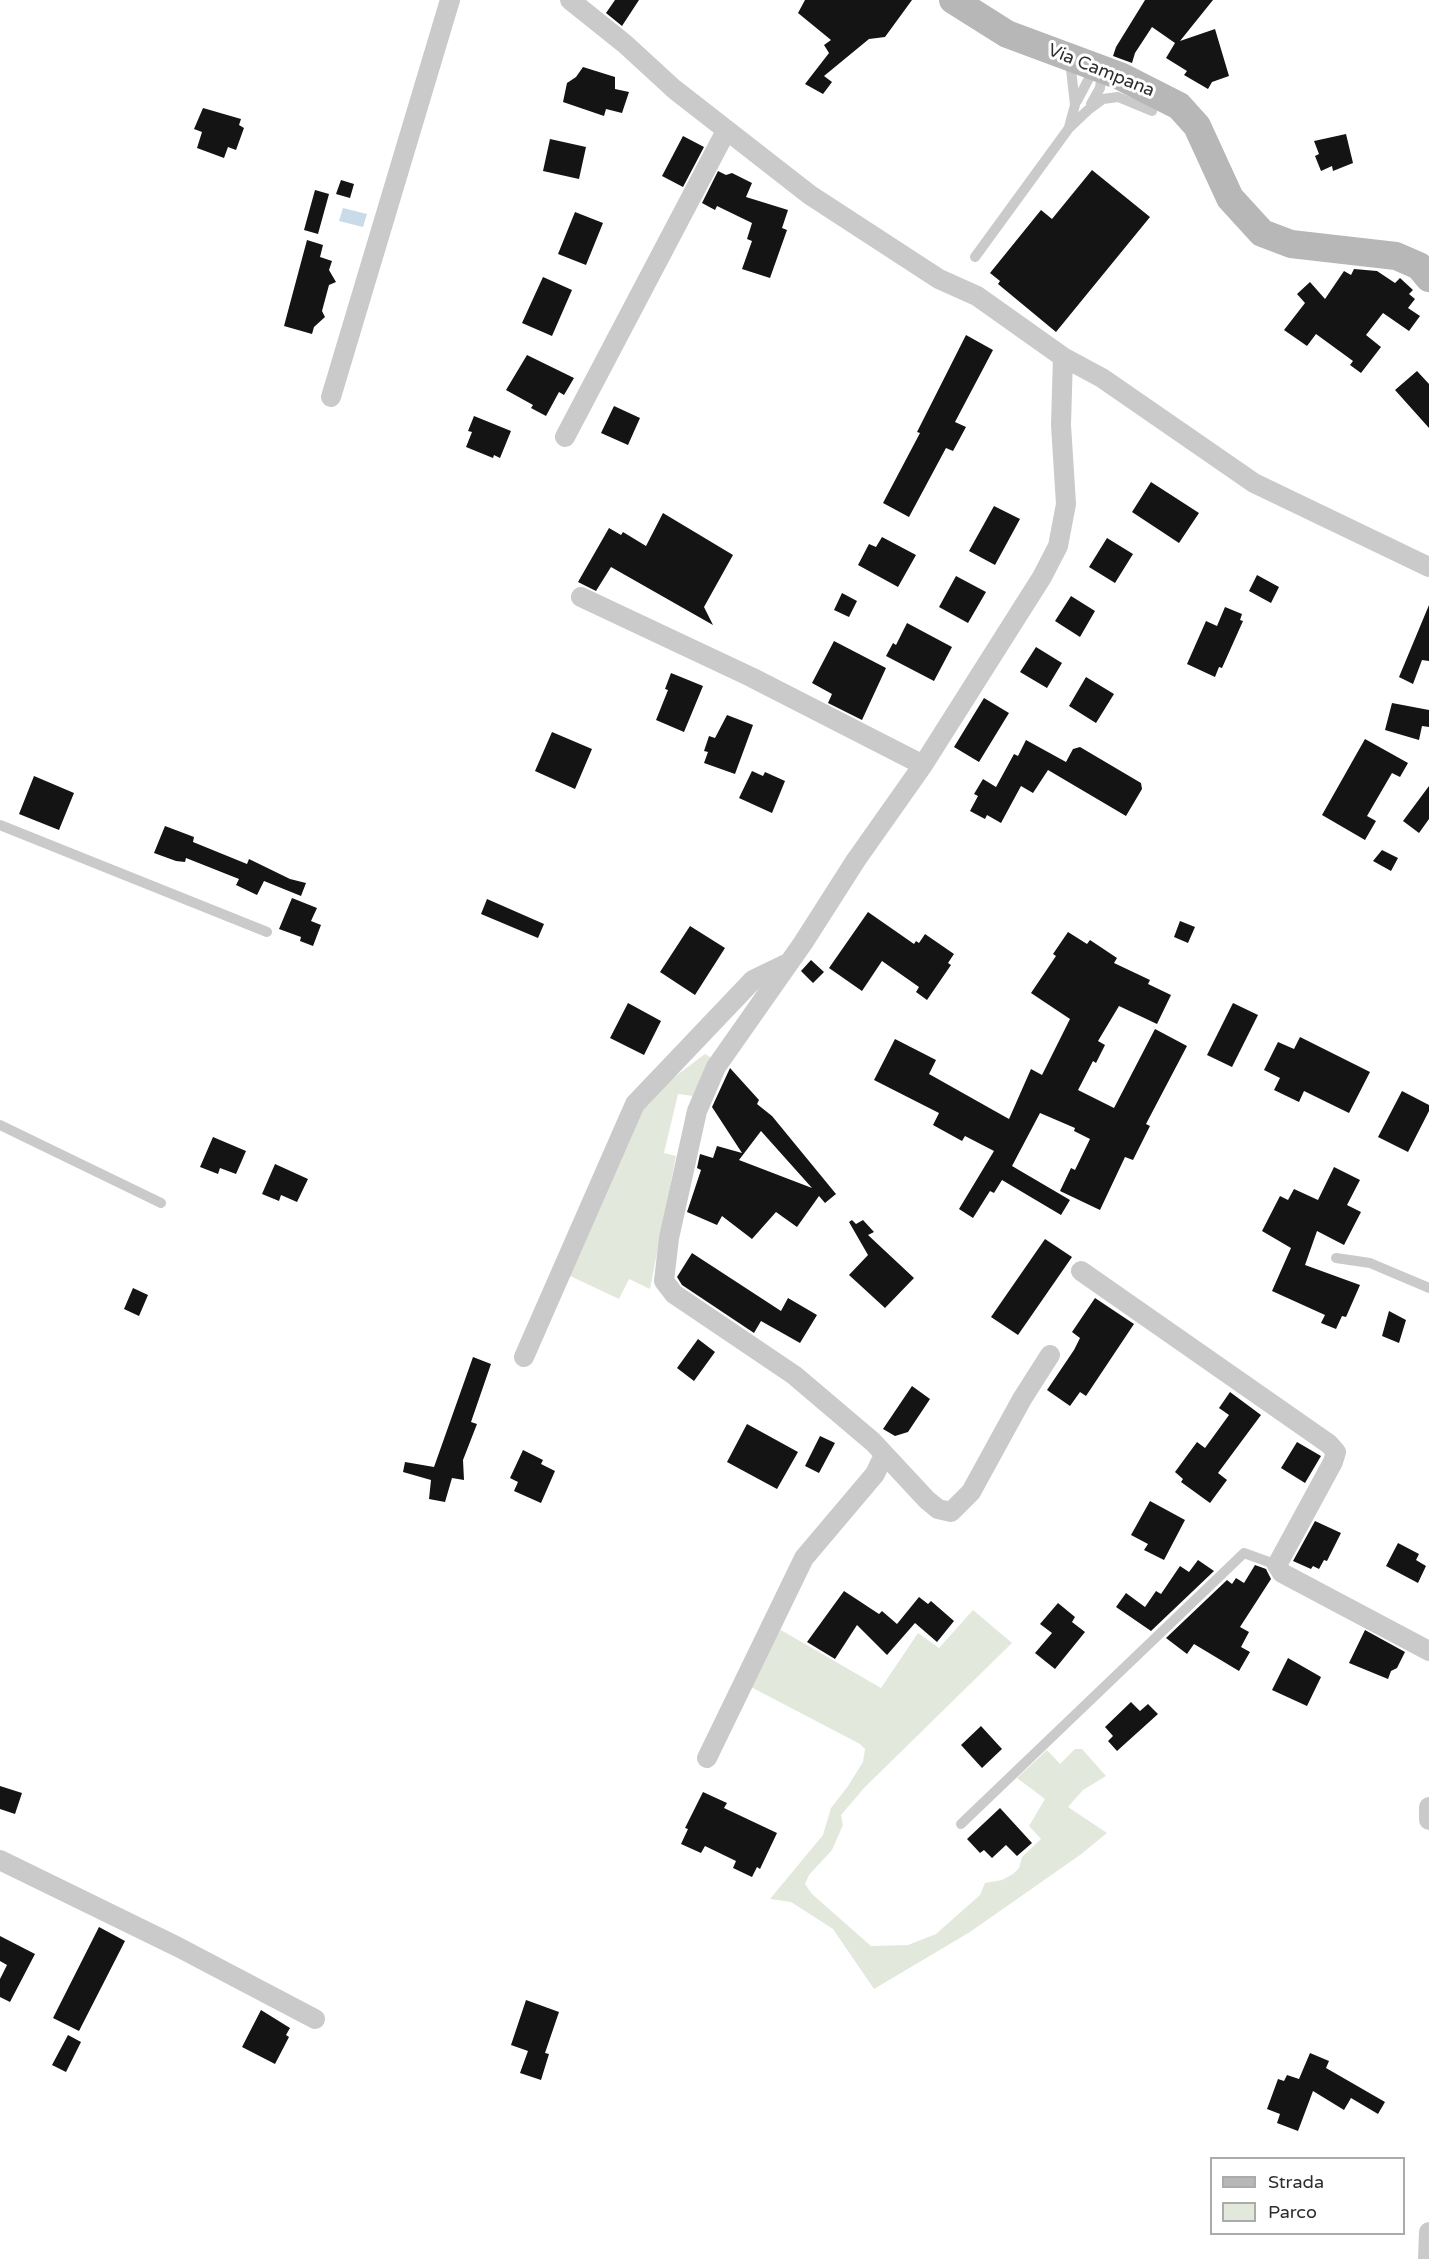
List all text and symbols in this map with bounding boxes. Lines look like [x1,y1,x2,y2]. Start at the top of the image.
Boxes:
street label: Via Campana [1044,40,1158,102]
legend [1210,2157,1405,2235]
text: Strada [1268,2171,1324,2193]
text: Parco [1268,2201,1317,2223]

